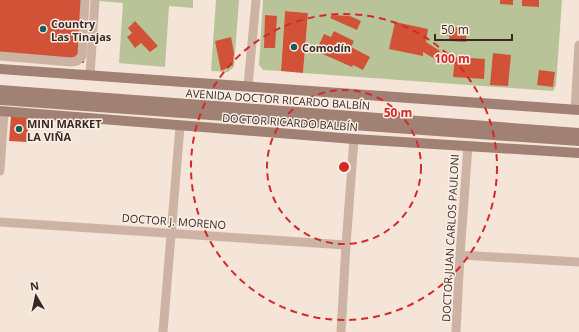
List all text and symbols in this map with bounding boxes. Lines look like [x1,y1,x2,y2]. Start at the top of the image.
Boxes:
place label: Country Las Tinajas [51,16,112,44]
scale bar [435,16,512,42]
text: 50 m [441,21,469,38]
marker: Country Las Tinajas [38,24,48,34]
place label: Comodín [302,40,351,55]
marker: Comodín [289,42,299,52]
text: 100 m [434,50,470,67]
street label: AVENIDA DOCTOR RICARDO BALBÍN [185,85,371,113]
text: 50 m [384,104,412,121]
street label: DOCTOR RICARDO BALBÍN [222,110,358,134]
place label: MINI MARKET LA VIÑA [27,116,102,144]
marker: MINI MARKET LA VIÑA [14,124,24,134]
street label: DOCTOR JUAN CARLOS PAULONI [438,154,462,322]
centre of rings [337,160,351,174]
street label: DOCTOR J. MORENO [121,210,227,232]
north arrow [16,276,56,316]
text: N [29,278,40,294]

